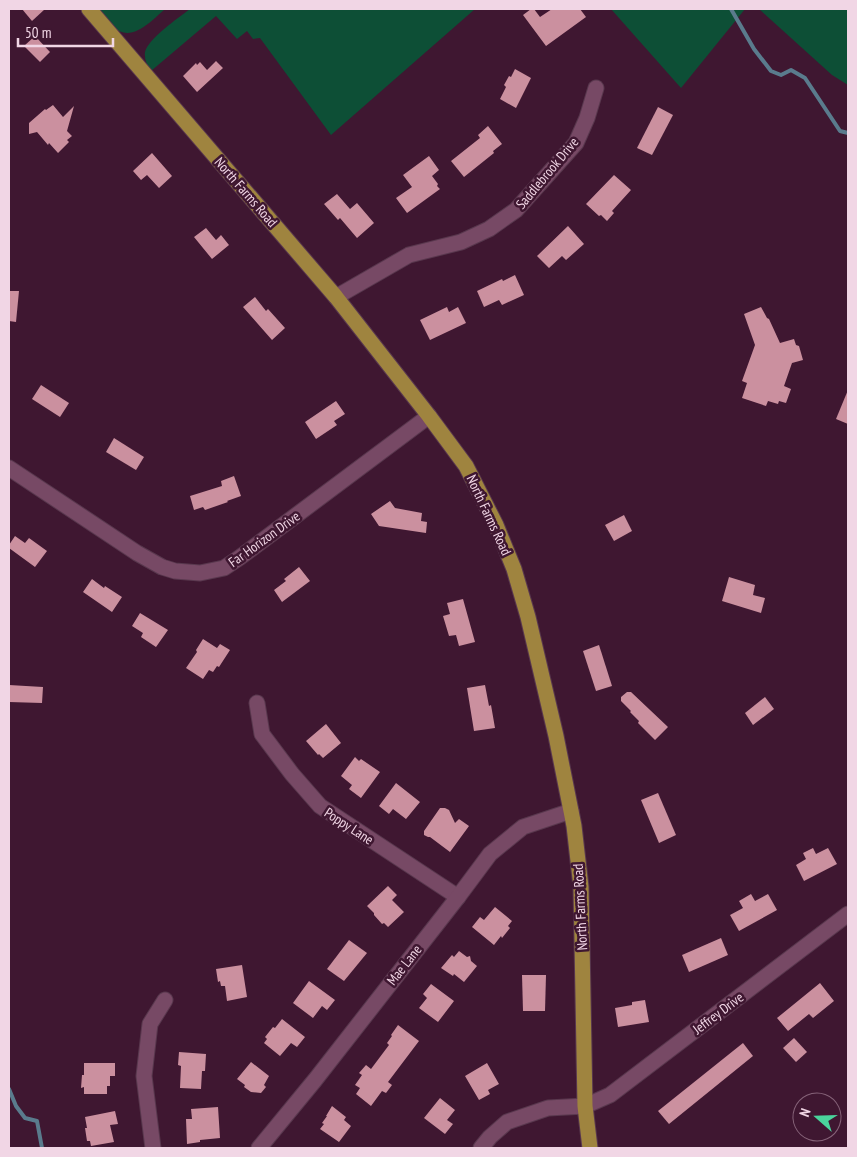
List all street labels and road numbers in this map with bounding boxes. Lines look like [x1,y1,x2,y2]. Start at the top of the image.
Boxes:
street label: Saddlebrook Drive [512,133,582,213]
street label: North Farms Road [211,153,281,231]
street label: North Farms Road [463,472,515,558]
street label: Far Horizon Drive [225,507,303,571]
street label: Poppy Lane [321,803,377,849]
street label: North Farms Road [569,863,591,951]
street label: Mae Lane [383,941,426,989]
street label: Jeffrey Drive [688,988,747,1039]

